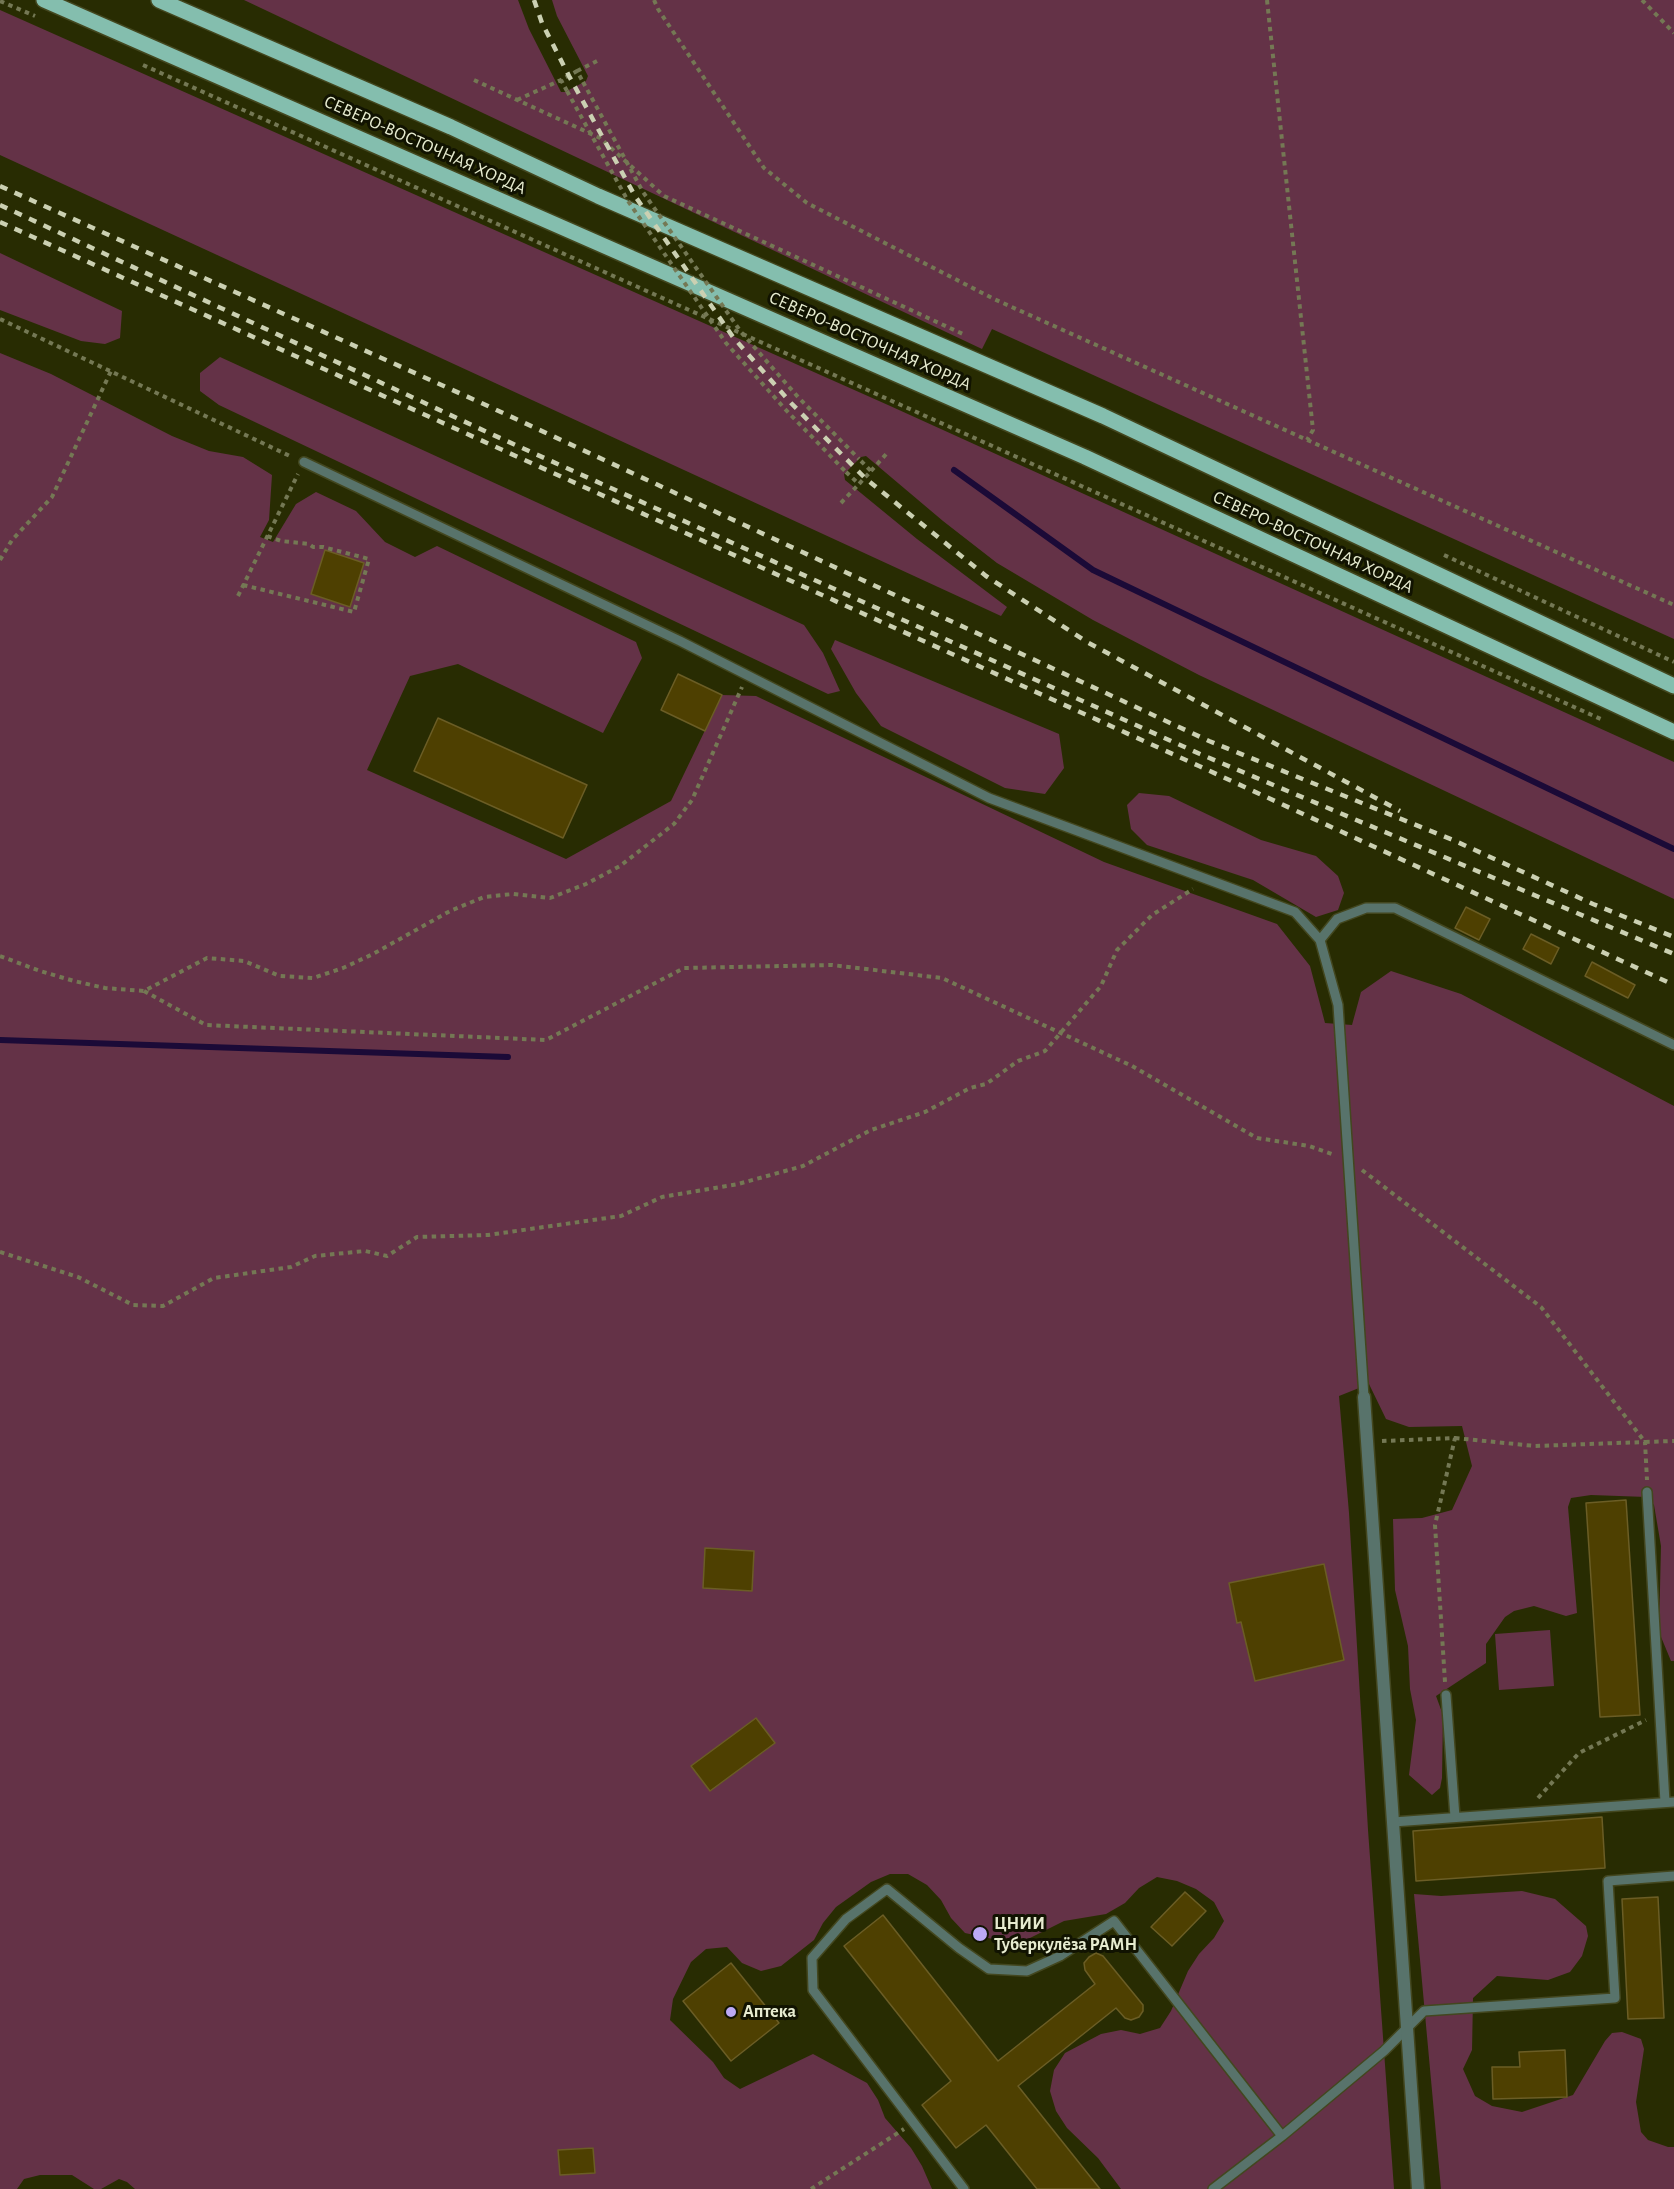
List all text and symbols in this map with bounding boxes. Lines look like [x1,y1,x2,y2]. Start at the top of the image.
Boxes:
street label: СЕВЕРО-ВОСТОЧНАЯ ХОРДА [321,91,529,199]
street label: СЕВЕРО-ВОСТОЧНАЯ ХОРДА [766,287,974,395]
street label: СЕВЕРО-ВОСТОЧНАЯ ХОРДА [1209,486,1417,598]
place label: ЦНИИ Туберкулёза РАМН [994,1913,1137,1956]
marker: ЦНИИ Туберкулёза РАМН [971,1925,989,1943]
place label: Аптека [743,2001,796,2023]
marker: Аптека [724,2005,738,2019]

